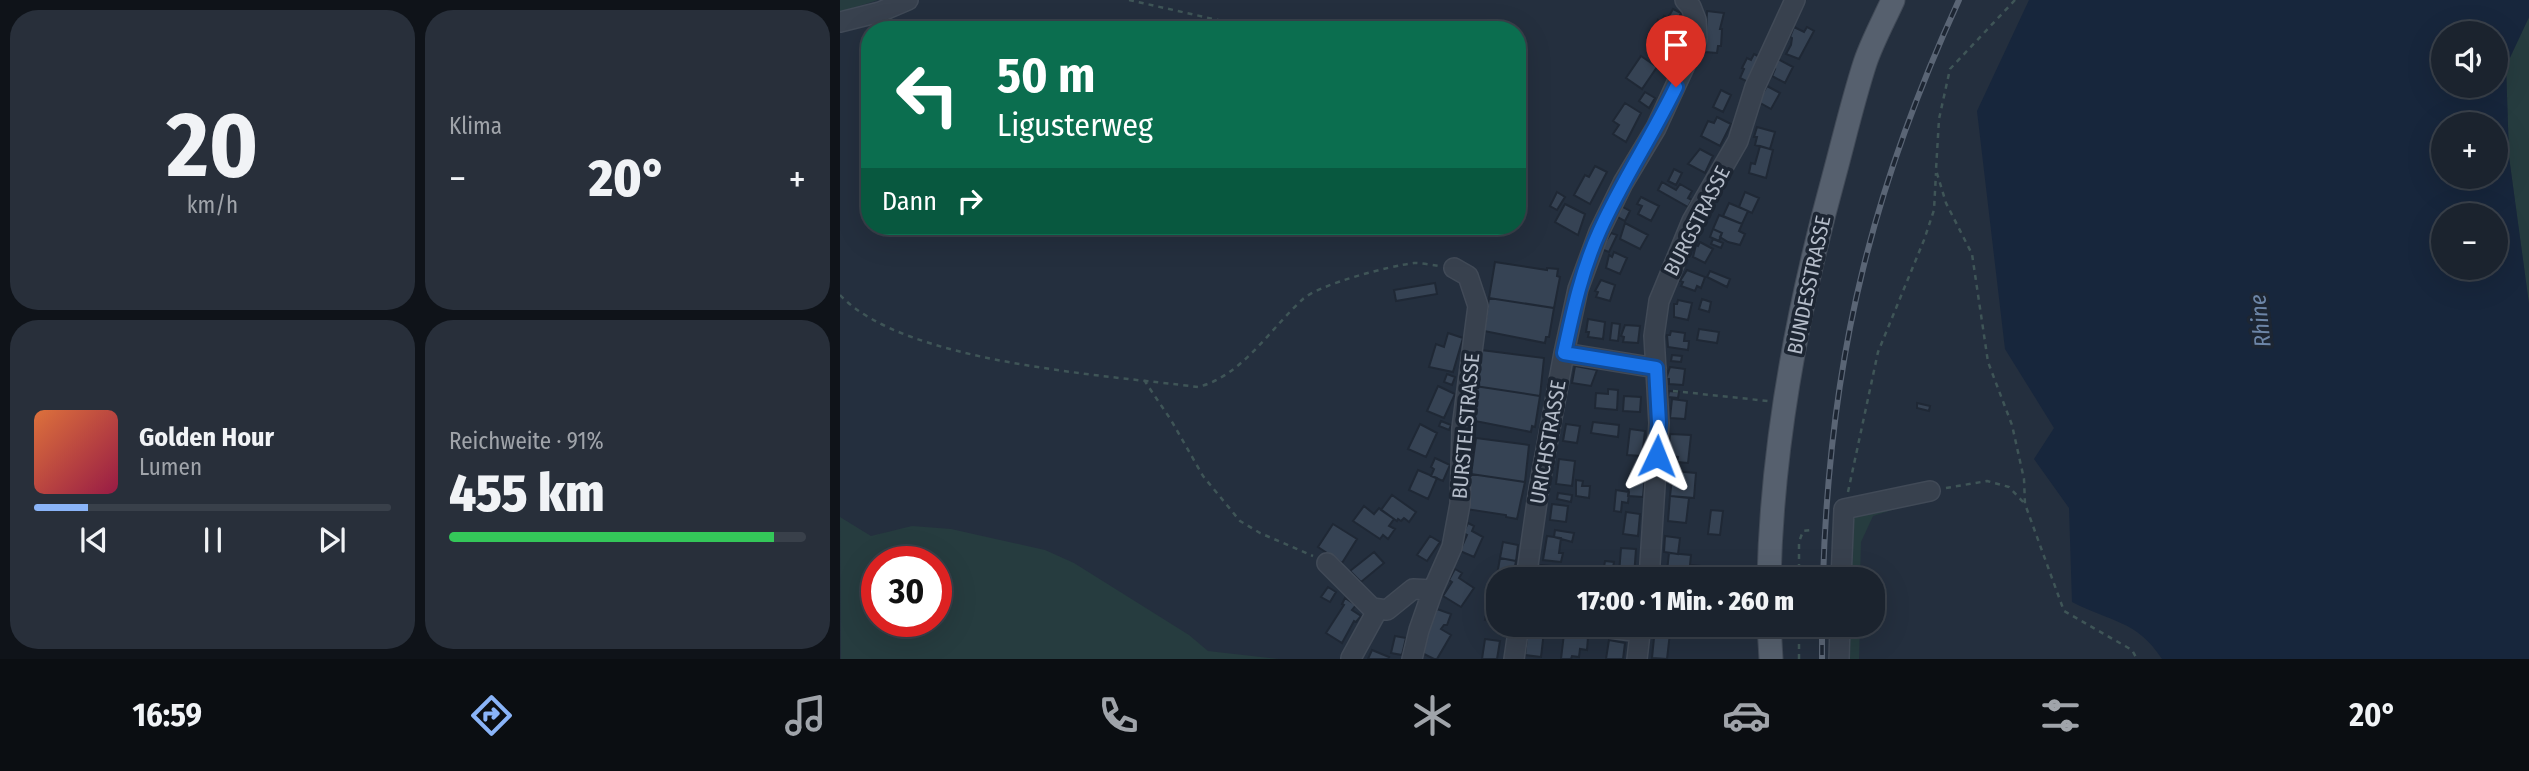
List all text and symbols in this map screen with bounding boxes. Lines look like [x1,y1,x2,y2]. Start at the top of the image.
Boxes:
pin [1646,15,1706,87]
map controls [2431,21,2508,280]
button: sound [2431,21,2508,98]
icon: arrive [1657,26,1695,64]
text: 50 m [997,46,1095,105]
icon: left [882,49,973,140]
text: 20 [167,91,258,200]
text: Ligusterweg [997,106,1153,144]
text: Klima [449,112,502,140]
button: + [2431,112,2508,189]
text: 20° [589,147,666,210]
text: − [449,156,466,202]
text: + [789,156,806,202]
street label: BURGSTRASSE [1658,162,1736,280]
icon: right [951,182,989,220]
text: Dann [882,186,937,217]
text: km/h [187,191,238,219]
button: − [2431,203,2508,280]
street label: BUNDESSTRASSE [1782,213,1836,357]
water label: Rhine [2243,293,2277,349]
street label: BURSTELSTRASSE [1447,352,1485,500]
street label: URICHSTRASSE [1524,378,1572,506]
position arrow [1620,419,1694,493]
text: Golden Hour [139,422,274,453]
text: Reichweite · 91% [449,427,604,455]
text: Lumen [139,453,202,481]
text: 455 km [449,462,605,525]
icon: previous [75,521,113,559]
icon: pause [194,521,232,559]
icon: next [313,521,351,559]
speed limit sign: 30 [861,546,952,637]
text: 17:00 · 1 Min. · 260 m [1577,586,1794,617]
icon: directions [467,691,516,740]
icon: music [781,691,830,740]
icon: phone [1094,691,1143,740]
icon: climate [1408,691,1457,740]
icon: car [1722,691,1771,740]
icon: filters [2036,691,2085,740]
text: 16:59 [132,696,202,734]
text: 20° [2349,696,2397,734]

